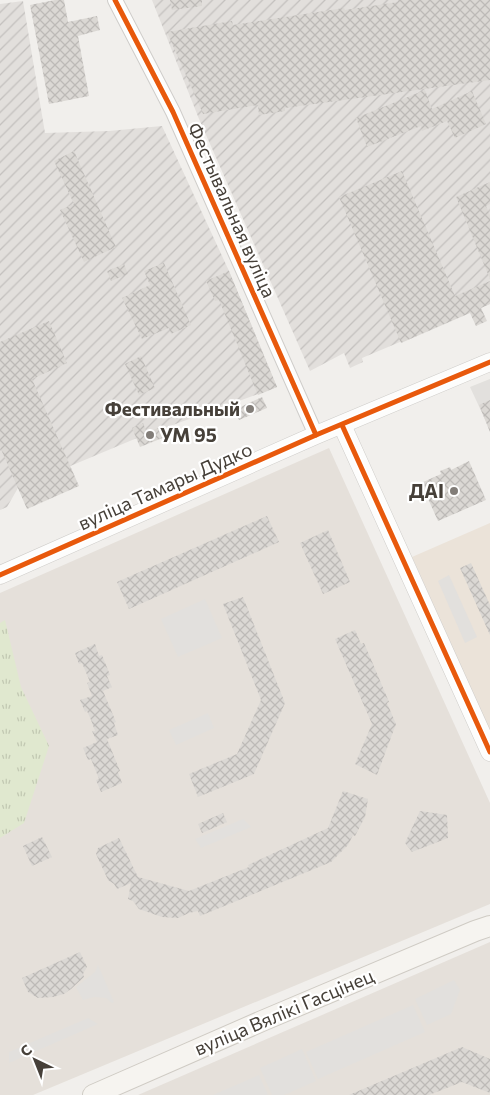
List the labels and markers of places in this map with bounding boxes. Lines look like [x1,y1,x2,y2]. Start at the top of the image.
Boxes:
place label: Фестивальный [105,397,240,420]
marker: Фестивальный [244,403,256,415]
place label: УМ 95 [160,423,217,446]
marker: УМ 95 [144,429,156,441]
place label: ДАІ [409,479,444,502]
marker: ДАІ [448,485,460,497]

